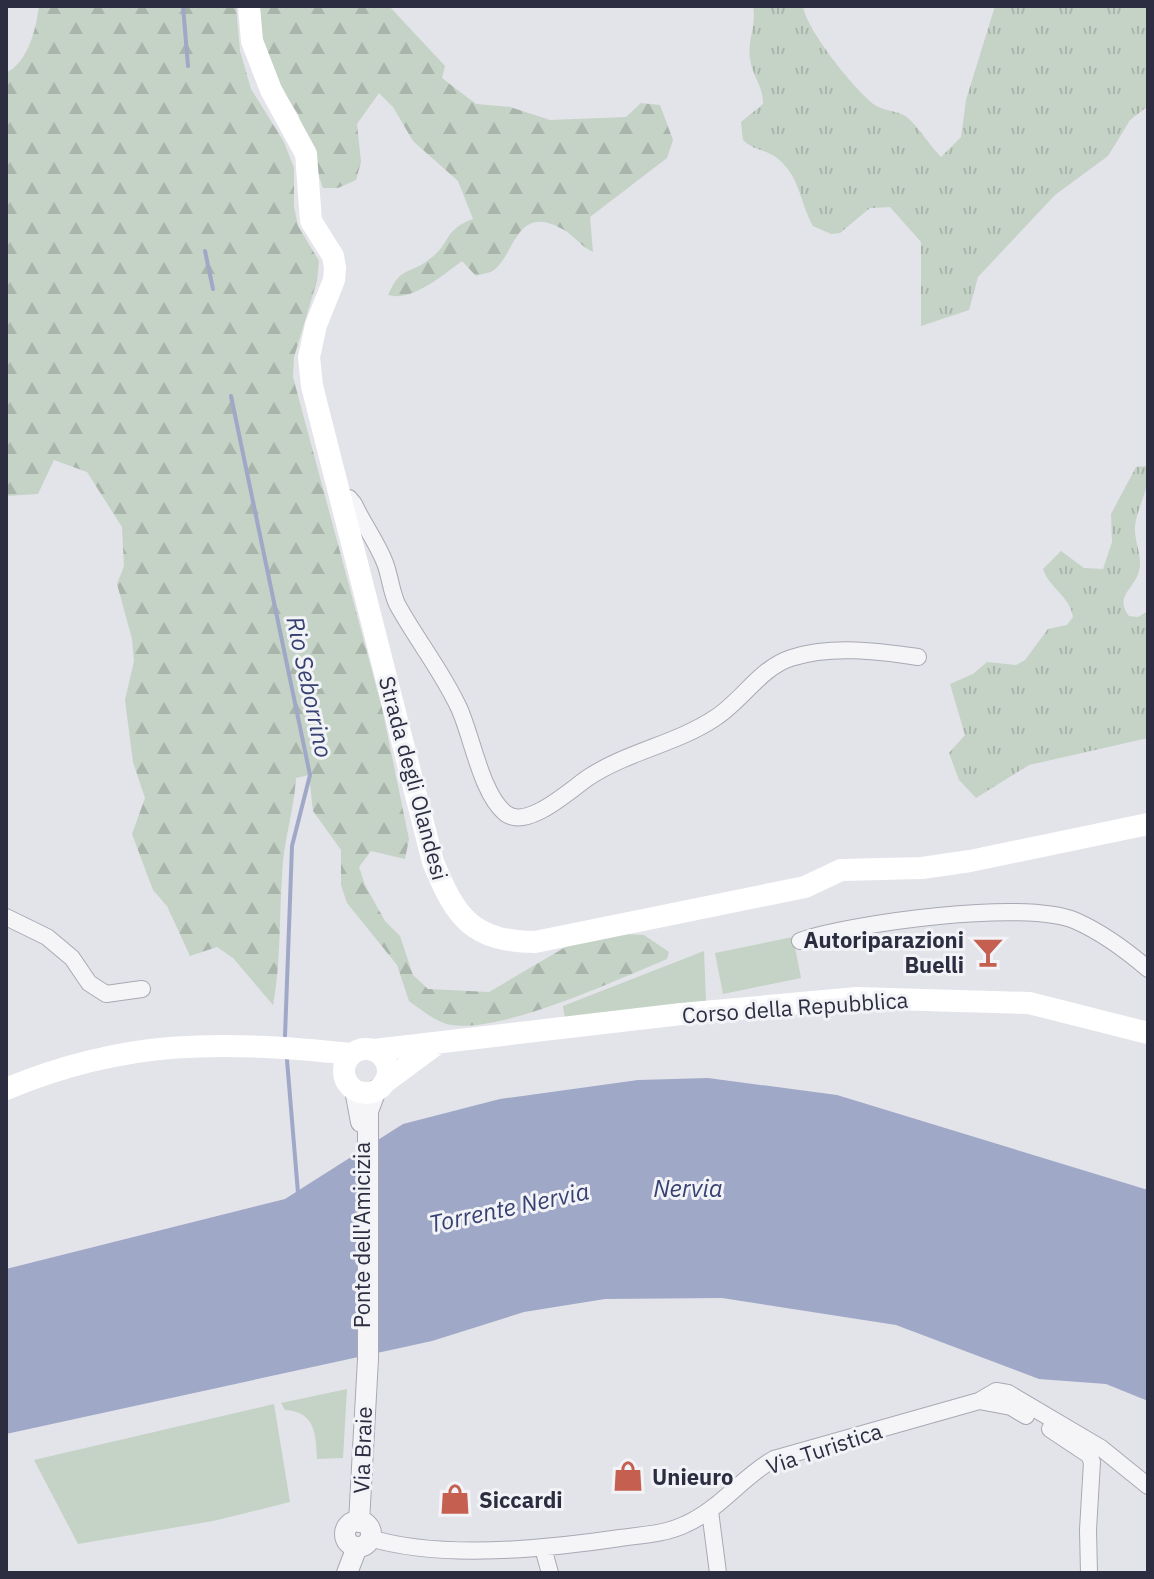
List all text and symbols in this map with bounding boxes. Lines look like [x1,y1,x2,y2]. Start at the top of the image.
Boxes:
water label: Rio Seborrino [279,613,341,761]
street label: Strada degli Olandesi [373,673,455,883]
place label: Autoriparazioni Buelli [803,925,964,979]
bar icon: Autoriparazioni Buelli [971,935,1005,969]
street label: Corso della Repubblica [681,985,909,1029]
street label: Ponte dell'Amicizia [347,1142,376,1328]
water label: Nervia [653,1172,723,1204]
water label: Torrente Nervia [426,1174,592,1240]
street label: Via Braie [346,1406,378,1494]
street label: Via Turistica [762,1416,886,1480]
shop icon: Unieuro [611,1459,645,1493]
place label: Unieuro [652,1462,733,1491]
shop icon: Siccardi [438,1482,472,1516]
place label: Siccardi [479,1485,563,1514]

